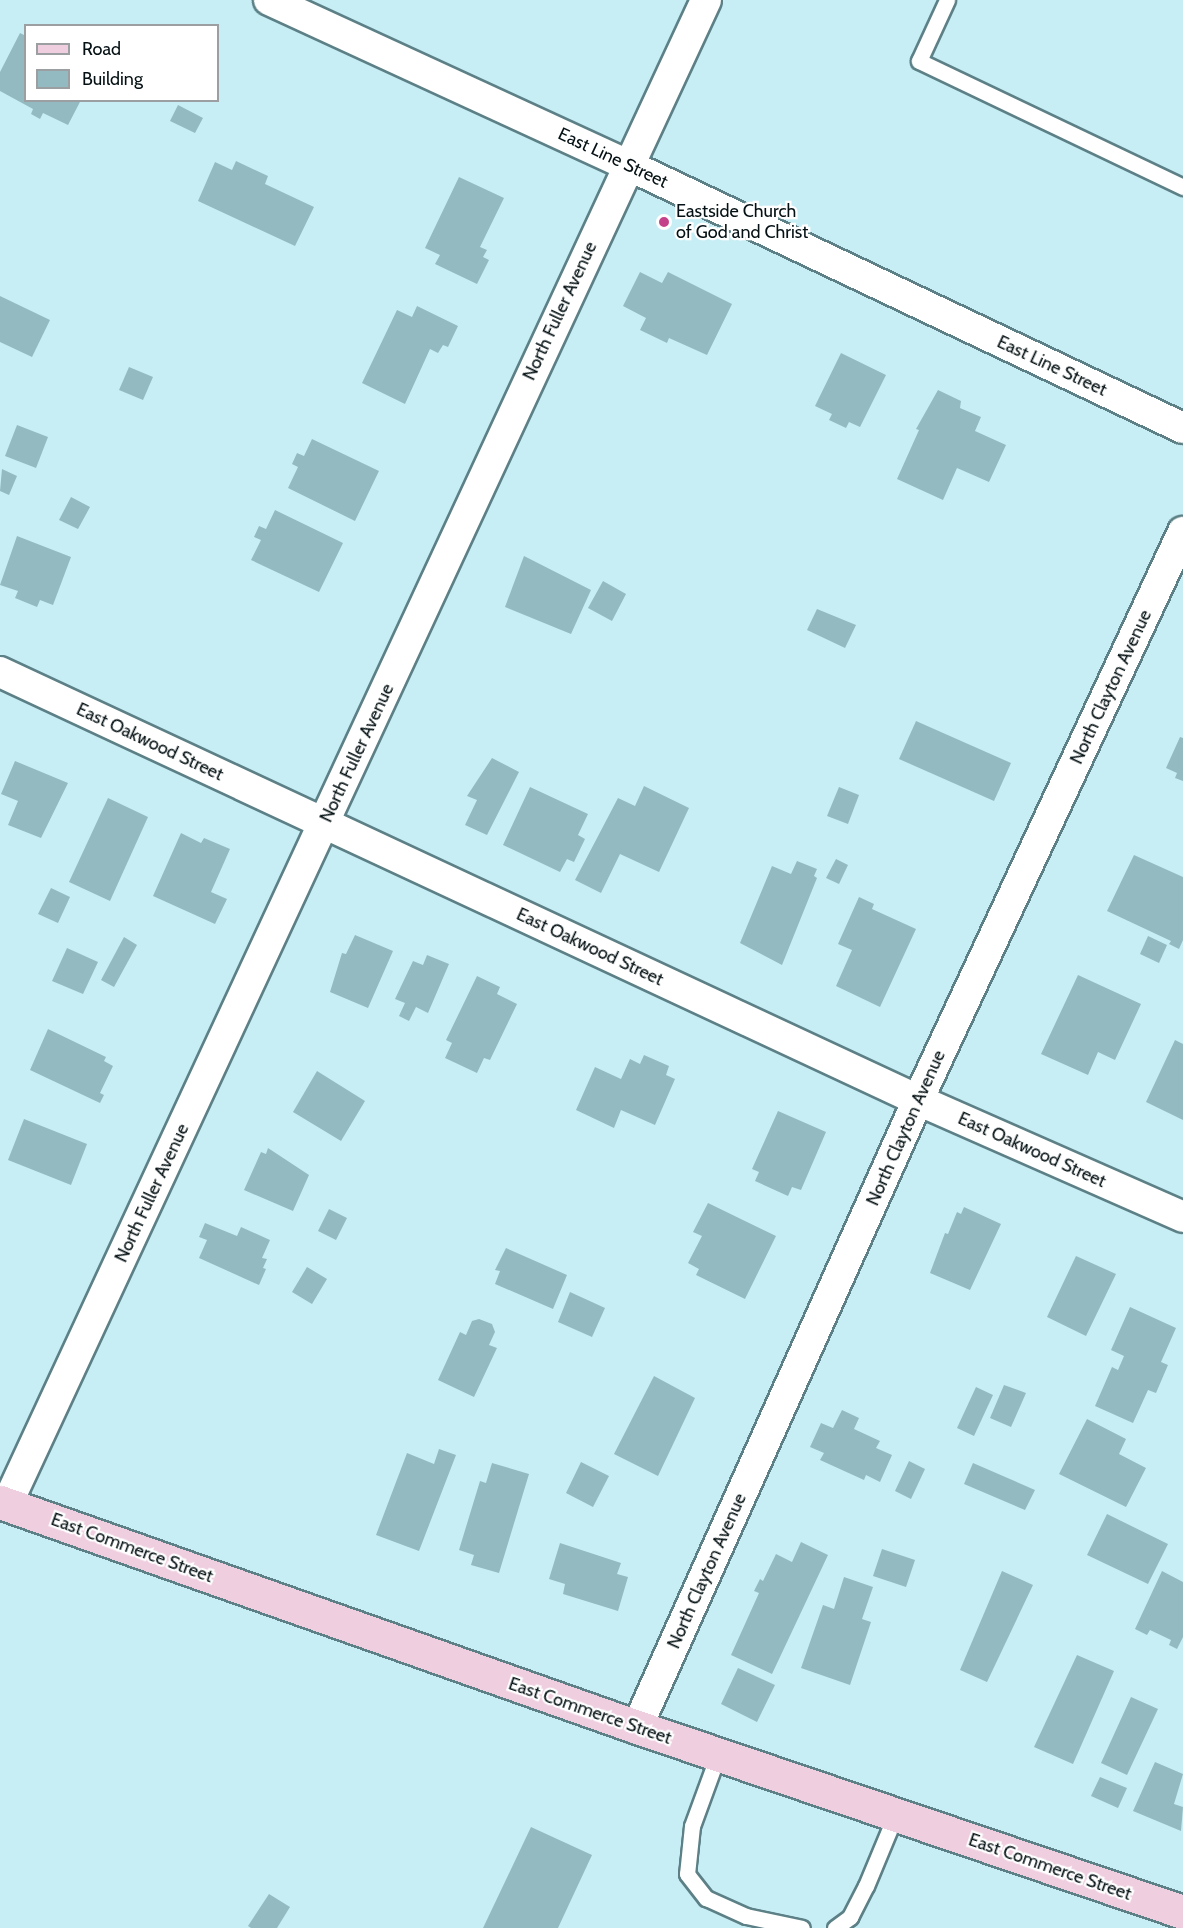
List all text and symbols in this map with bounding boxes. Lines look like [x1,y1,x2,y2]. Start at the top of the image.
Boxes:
legend [24,24,219,102]
text: Road [82,38,121,60]
text: Building [82,68,143,90]
street label: East Line Street [555,123,671,193]
place label: Eastside Church of God and Christ [676,201,808,244]
marker: Eastside Church of God and Christ [657,215,671,229]
street label: North Fuller Avenue [518,238,602,384]
street label: East Line Street [994,331,1110,401]
street label: North Clayton Avenue [1066,606,1156,768]
street label: North Fuller Avenue [315,680,399,826]
street label: East Oakwood Street [73,698,227,786]
street label: East Oakwood Street [513,903,667,991]
street label: North Clayton Avenue [862,1047,950,1209]
street label: East Oakwood Street [955,1108,1109,1192]
street label: North Fuller Avenue [110,1120,194,1266]
street label: North Clayton Avenue [663,1490,751,1652]
street label: East Commerce Street [48,1509,216,1587]
street label: East Commerce Street [506,1673,674,1749]
street label: East Commerce Street [966,1829,1134,1905]

